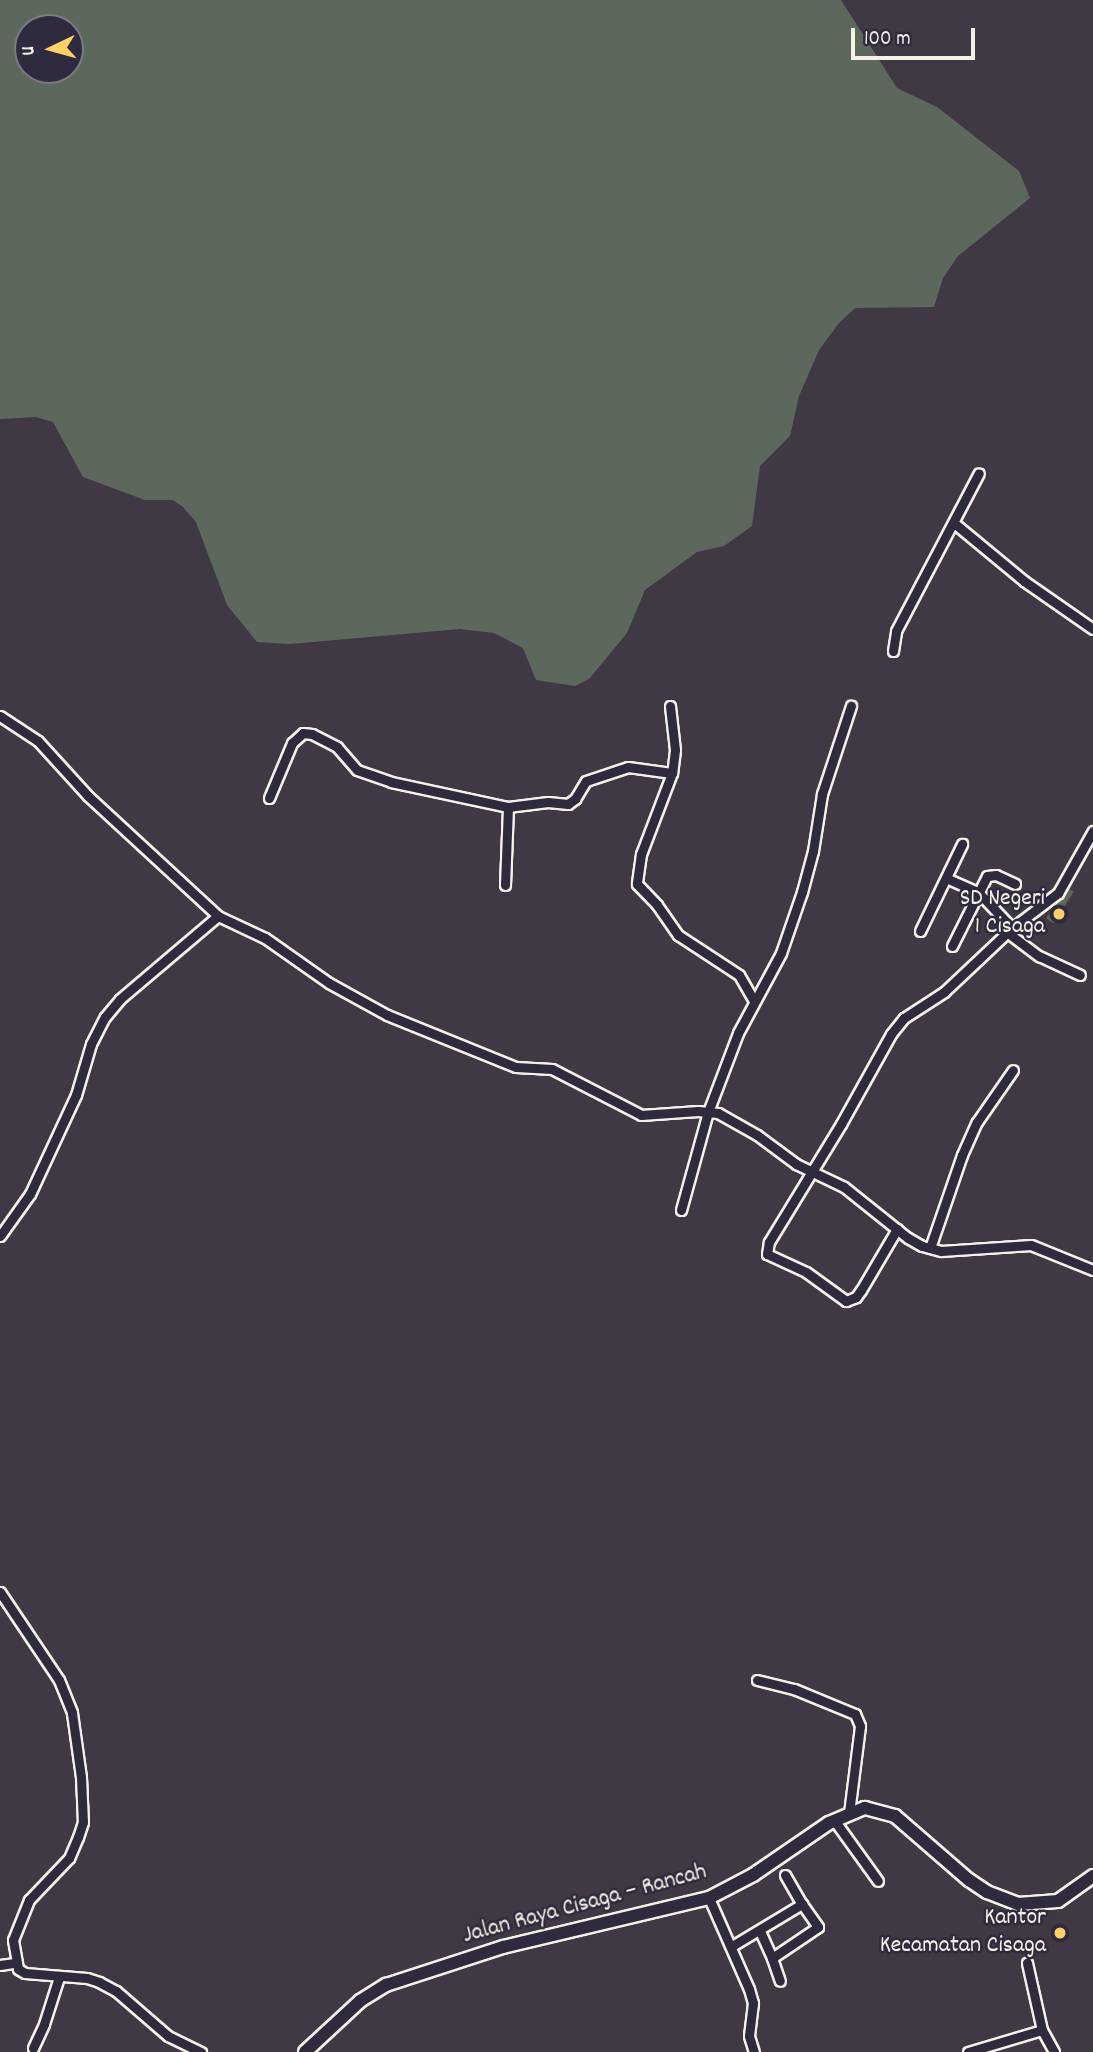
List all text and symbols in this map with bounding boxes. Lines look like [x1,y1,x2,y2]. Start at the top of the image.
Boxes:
north arrow [14,14,84,84]
scale bar [855,14,979,58]
text: 100 m [864,25,911,55]
text: U [16,45,43,56]
place label: SD Negeri 1 Cisaga [960,886,1045,942]
marker: SD Negeri 1 Cisaga [1051,906,1067,922]
street label: Jalan Raya Cisaga – Rancah [460,1859,710,1951]
place label: Kantor Kecamatan Cisaga [880,1905,1046,1961]
marker: Kantor Kecamatan Cisaga [1052,1925,1068,1941]

